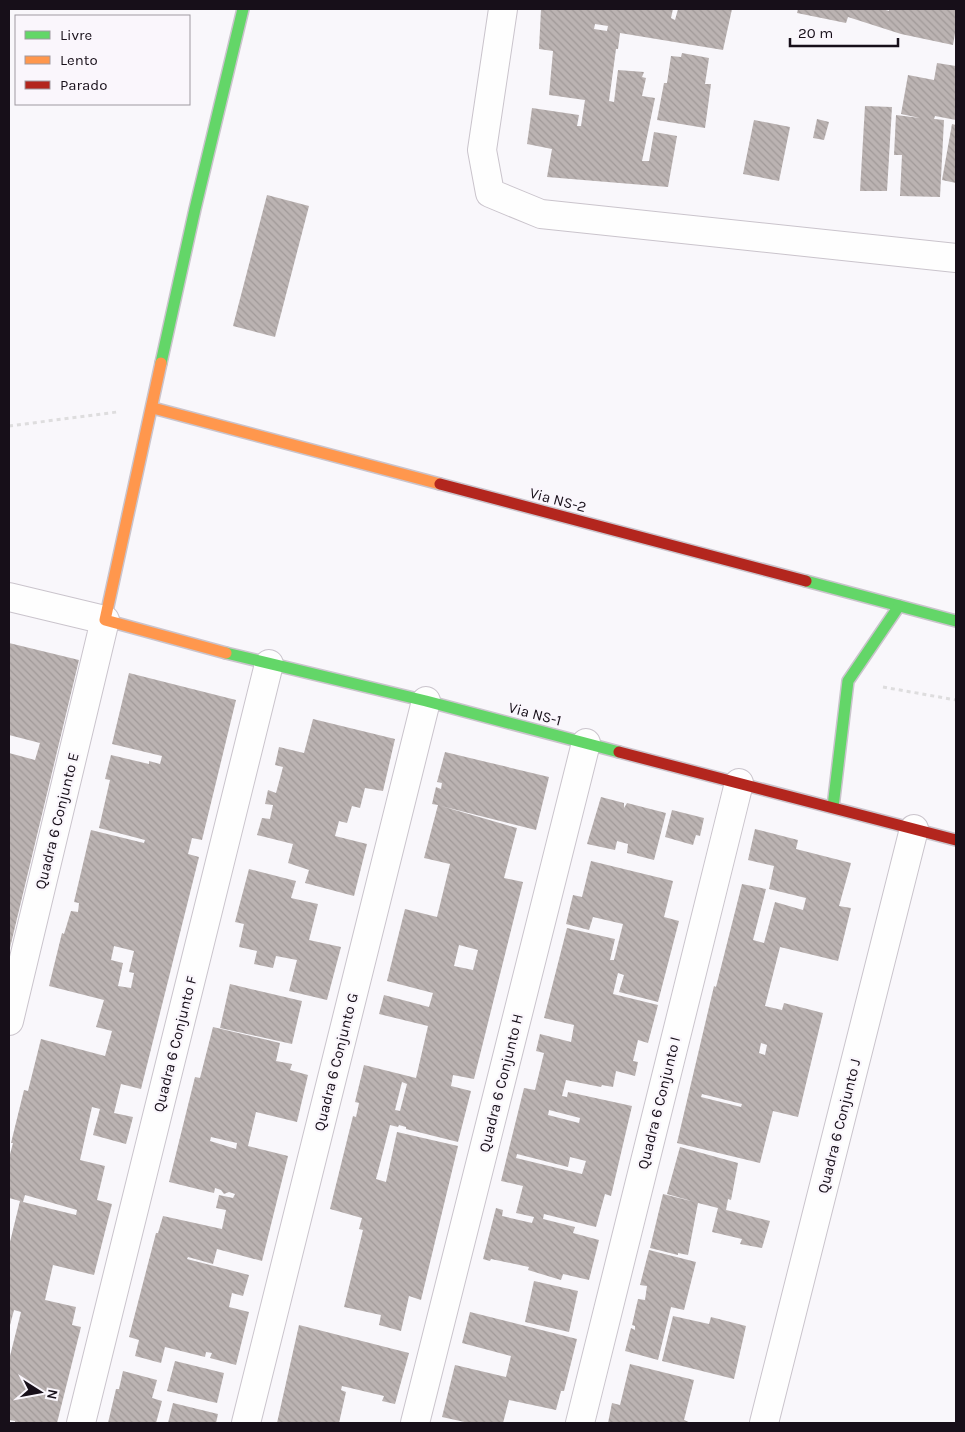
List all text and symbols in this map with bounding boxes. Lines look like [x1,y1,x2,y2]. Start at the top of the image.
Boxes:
legend [15,15,190,105]
scale bar [790,15,898,47]
text: 20 m [798,24,833,42]
text: Livre [60,26,92,44]
text: Lento [60,51,98,69]
text: Parado [60,76,107,94]
street label: Via NS-2 [528,484,588,516]
street label: Via NS-1 [506,698,564,730]
street label: Quadra 6 Conjunto E [31,751,83,891]
street label: Quadra 6 Conjunto F [149,974,201,1114]
street label: Quadra 6 Conjunto G [310,991,362,1133]
street label: Quadra 6 Conjunto H [475,1012,527,1154]
street label: Quadra 6 Conjunto I [634,1035,684,1171]
street label: Quadra 6 Conjunto J [814,1057,864,1195]
north arrow [15,1367,65,1417]
text: N [43,1388,62,1401]

